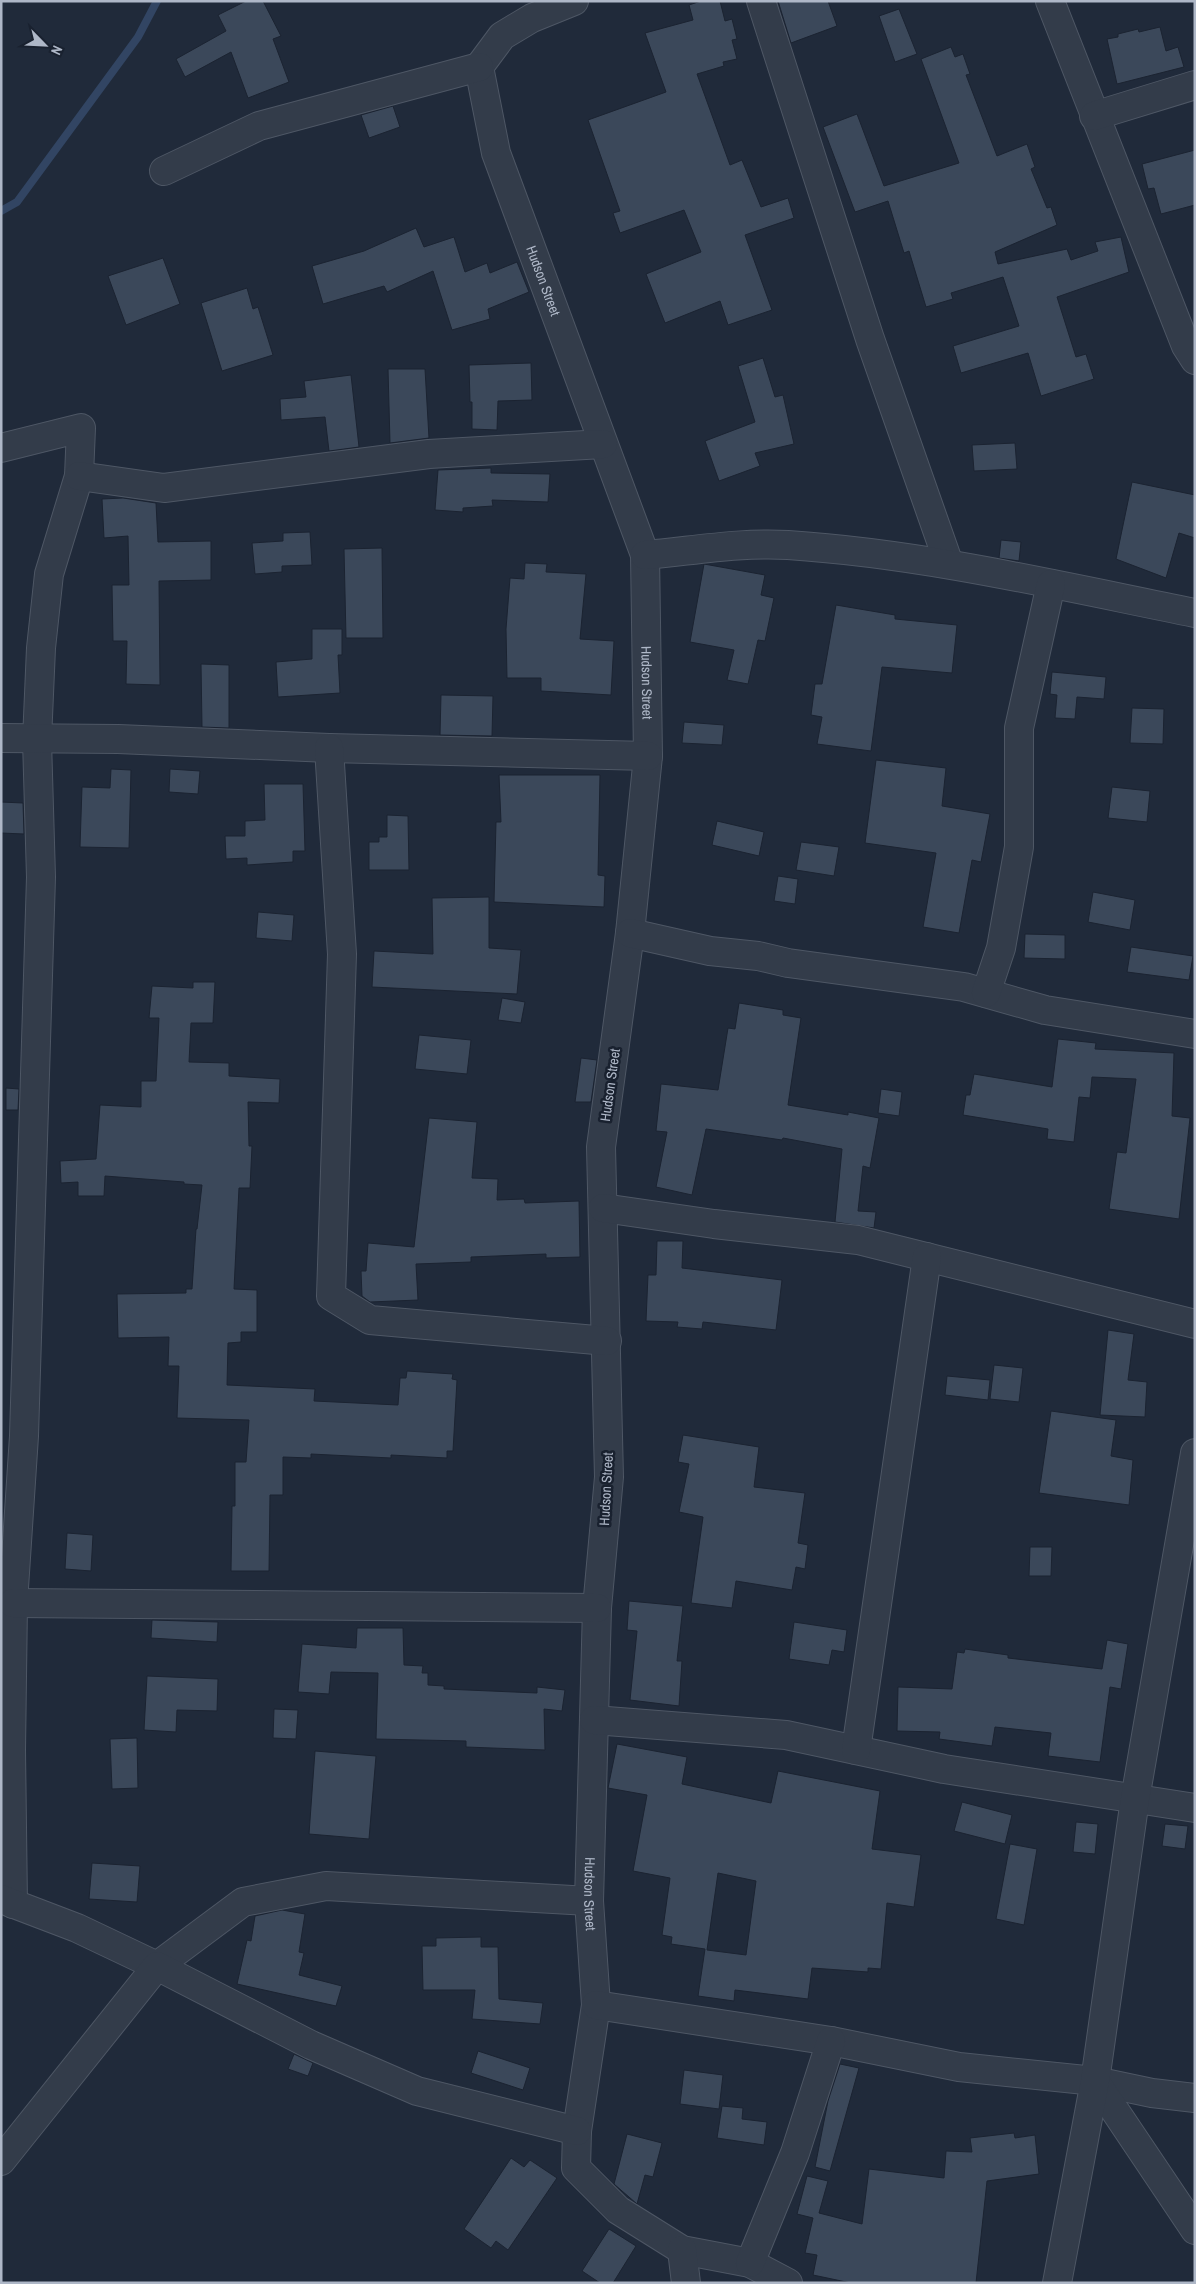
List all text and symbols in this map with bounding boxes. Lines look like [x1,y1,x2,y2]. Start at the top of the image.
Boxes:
north arrow [20,20,70,70]
text: N [47,43,67,58]
street label: Hudson Street [522,243,565,318]
street label: Hudson Street [637,646,656,719]
street label: Hudson Street [596,1047,624,1123]
street label: Hudson Street [595,1452,617,1526]
street label: Hudson Street [580,1857,600,1931]

